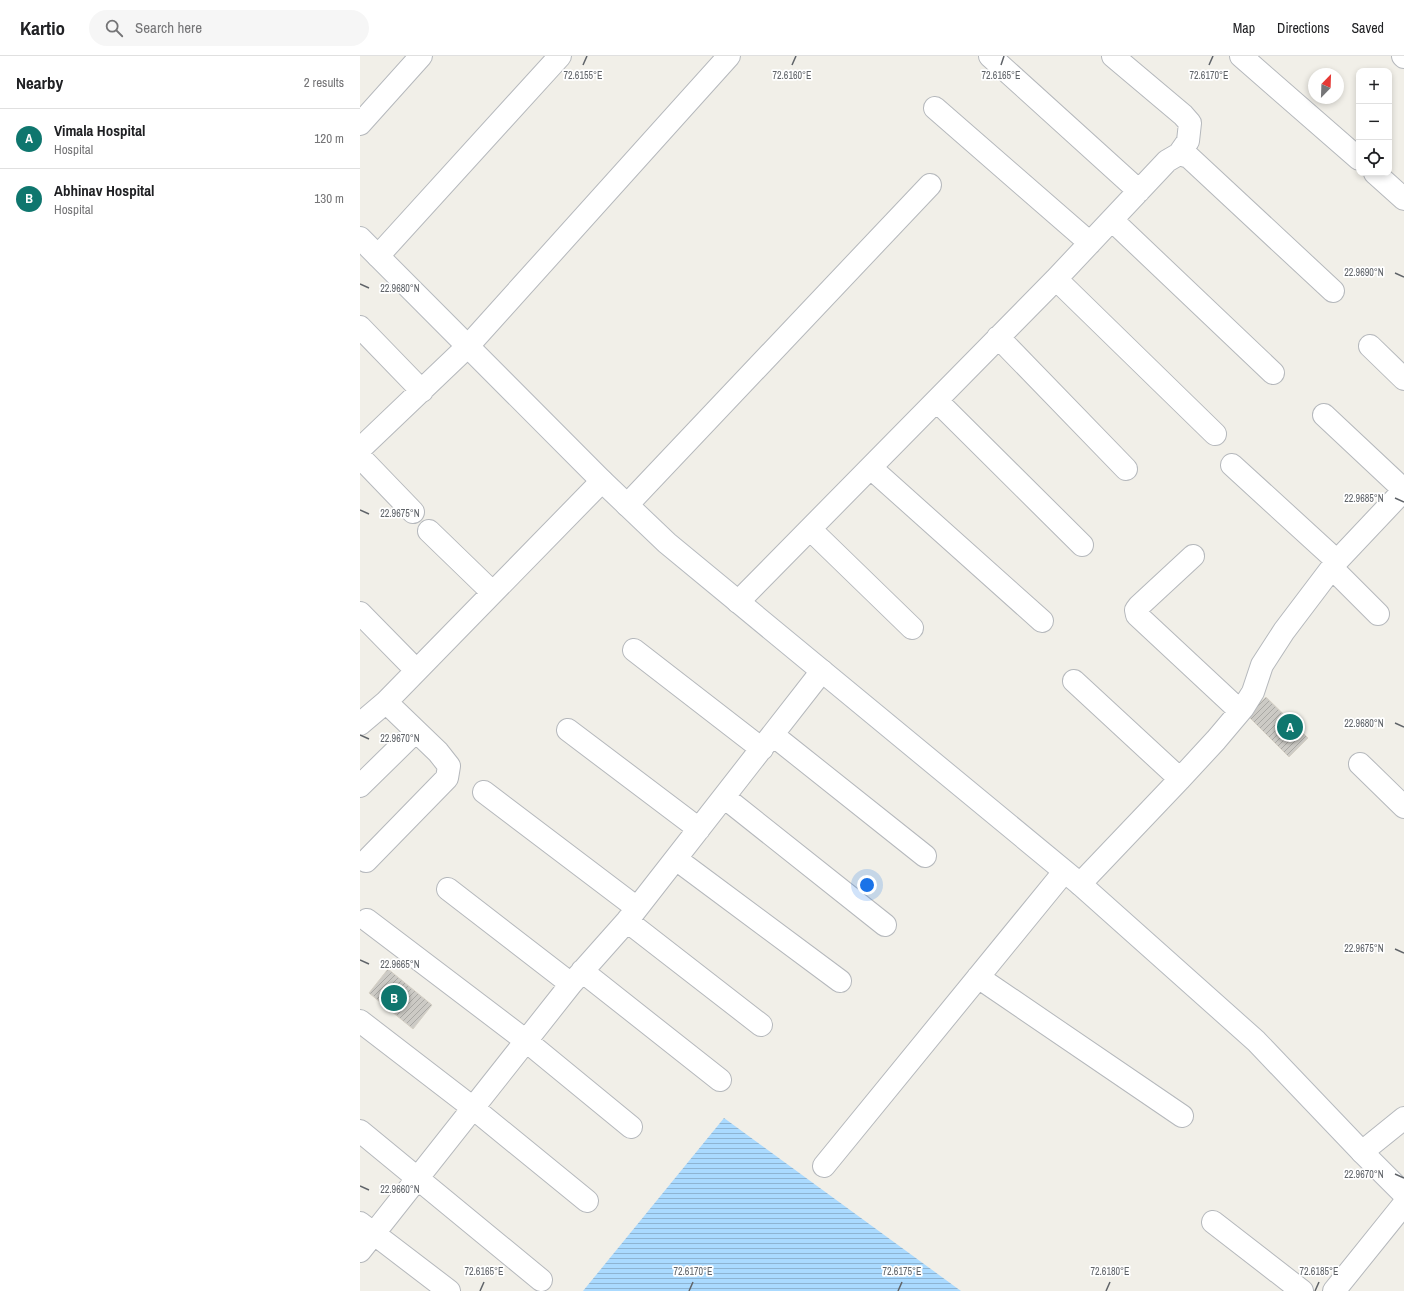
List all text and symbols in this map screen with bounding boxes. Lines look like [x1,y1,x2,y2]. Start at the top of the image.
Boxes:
search box [89,10,369,46]
text: Kartio [20,15,65,41]
icon: search [103,17,125,39]
text: Search here [135,17,202,38]
text: Map [1233,19,1255,37]
text: Directions [1277,19,1329,37]
text: Saved [1351,19,1384,37]
north arrow [1308,68,1344,104]
map controls [1356,68,1392,176]
button: + [1356,68,1392,104]
text: 72.6155°E [563,69,603,82]
text: 72.6160°E [772,69,812,82]
text: 72.6165°E [981,69,1021,82]
text: 72.6170°E [1189,69,1229,82]
text: Nearby [16,71,63,94]
text: 2 results [304,74,344,91]
button: − [1356,104,1392,140]
text: Vimala Hospital [54,120,145,141]
text: A [25,130,33,147]
text: 120 m [314,130,344,147]
button: locate [1356,140,1392,176]
text: Hospital [54,141,93,158]
text: Abhinav Hospital [54,180,154,201]
text: B [25,190,33,207]
text: 130 m [314,190,344,207]
text: Hospital [54,201,93,218]
text: 22.9690°N [1344,266,1384,279]
text: 22.9680°N [380,282,420,295]
text: 22.9685°N [1344,492,1384,505]
text: 22.9675°N [380,507,420,520]
pin: A [1277,712,1303,742]
text: 22.9680°N [1344,717,1384,730]
text: 22.9670°N [380,732,420,745]
your location [857,875,877,895]
text: 22.9675°N [1344,942,1384,955]
text: 22.9665°N [380,958,420,971]
pin: B [381,983,407,1013]
text: 22.9670°N [1344,1168,1384,1181]
text: 22.9660°N [380,1183,420,1196]
text: 72.6165°E [464,1265,504,1278]
text: 72.6170°E [673,1265,713,1278]
text: 72.6175°E [882,1265,922,1278]
text: 72.6180°E [1090,1265,1130,1278]
text: 72.6185°E [1299,1265,1339,1278]

